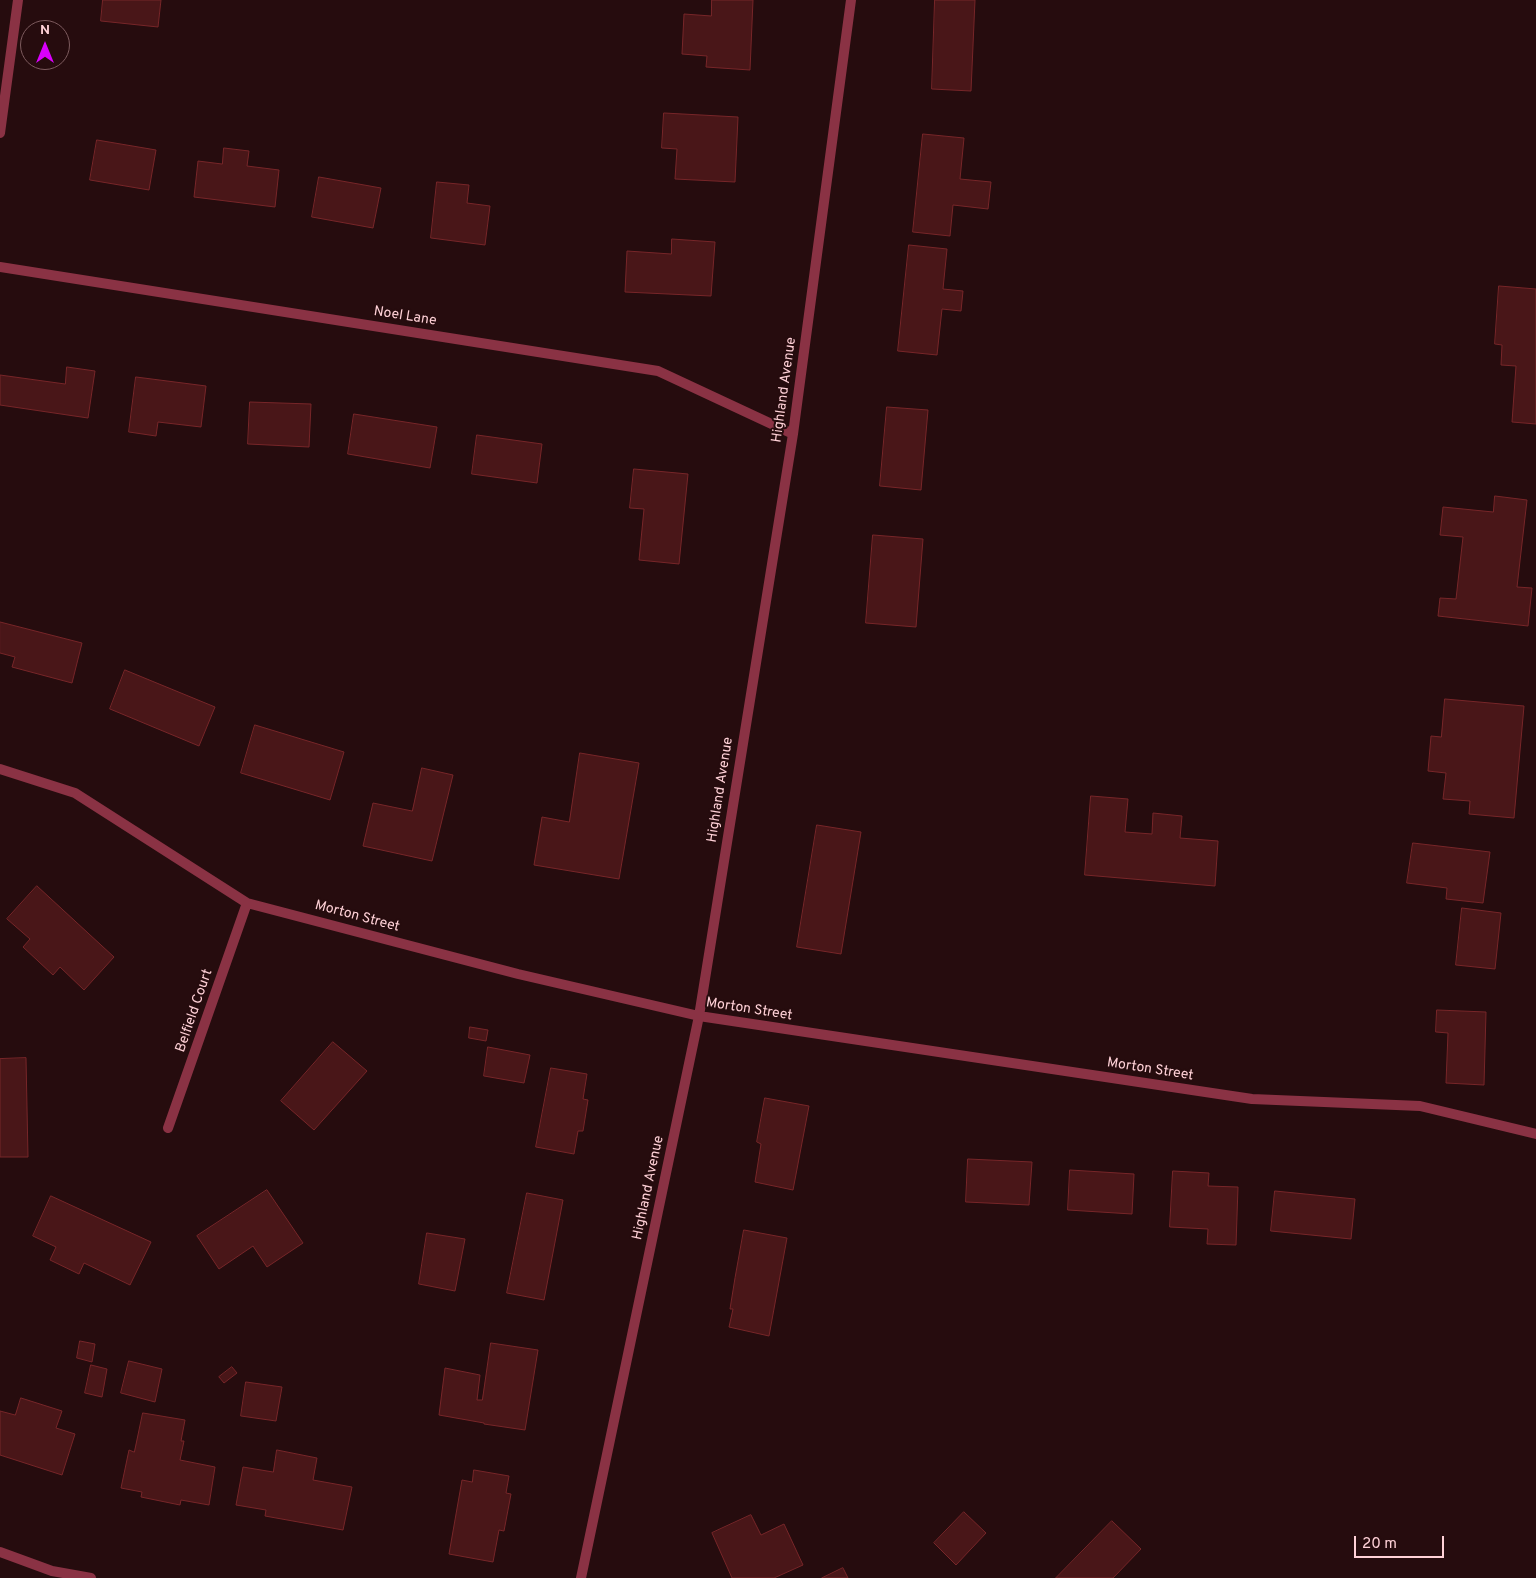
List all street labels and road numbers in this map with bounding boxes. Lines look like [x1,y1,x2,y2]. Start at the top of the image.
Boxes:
street label: Noel Lane [372,304,438,330]
street label: Highland Avenue [769,336,801,444]
street label: Highland Avenue [704,736,738,844]
street label: Morton Street [313,898,401,936]
street label: Belfield Court [173,967,217,1055]
street label: Morton Street [705,995,793,1025]
street label: Morton Street [1106,1055,1194,1085]
street label: Highland Avenue [630,1134,668,1242]

